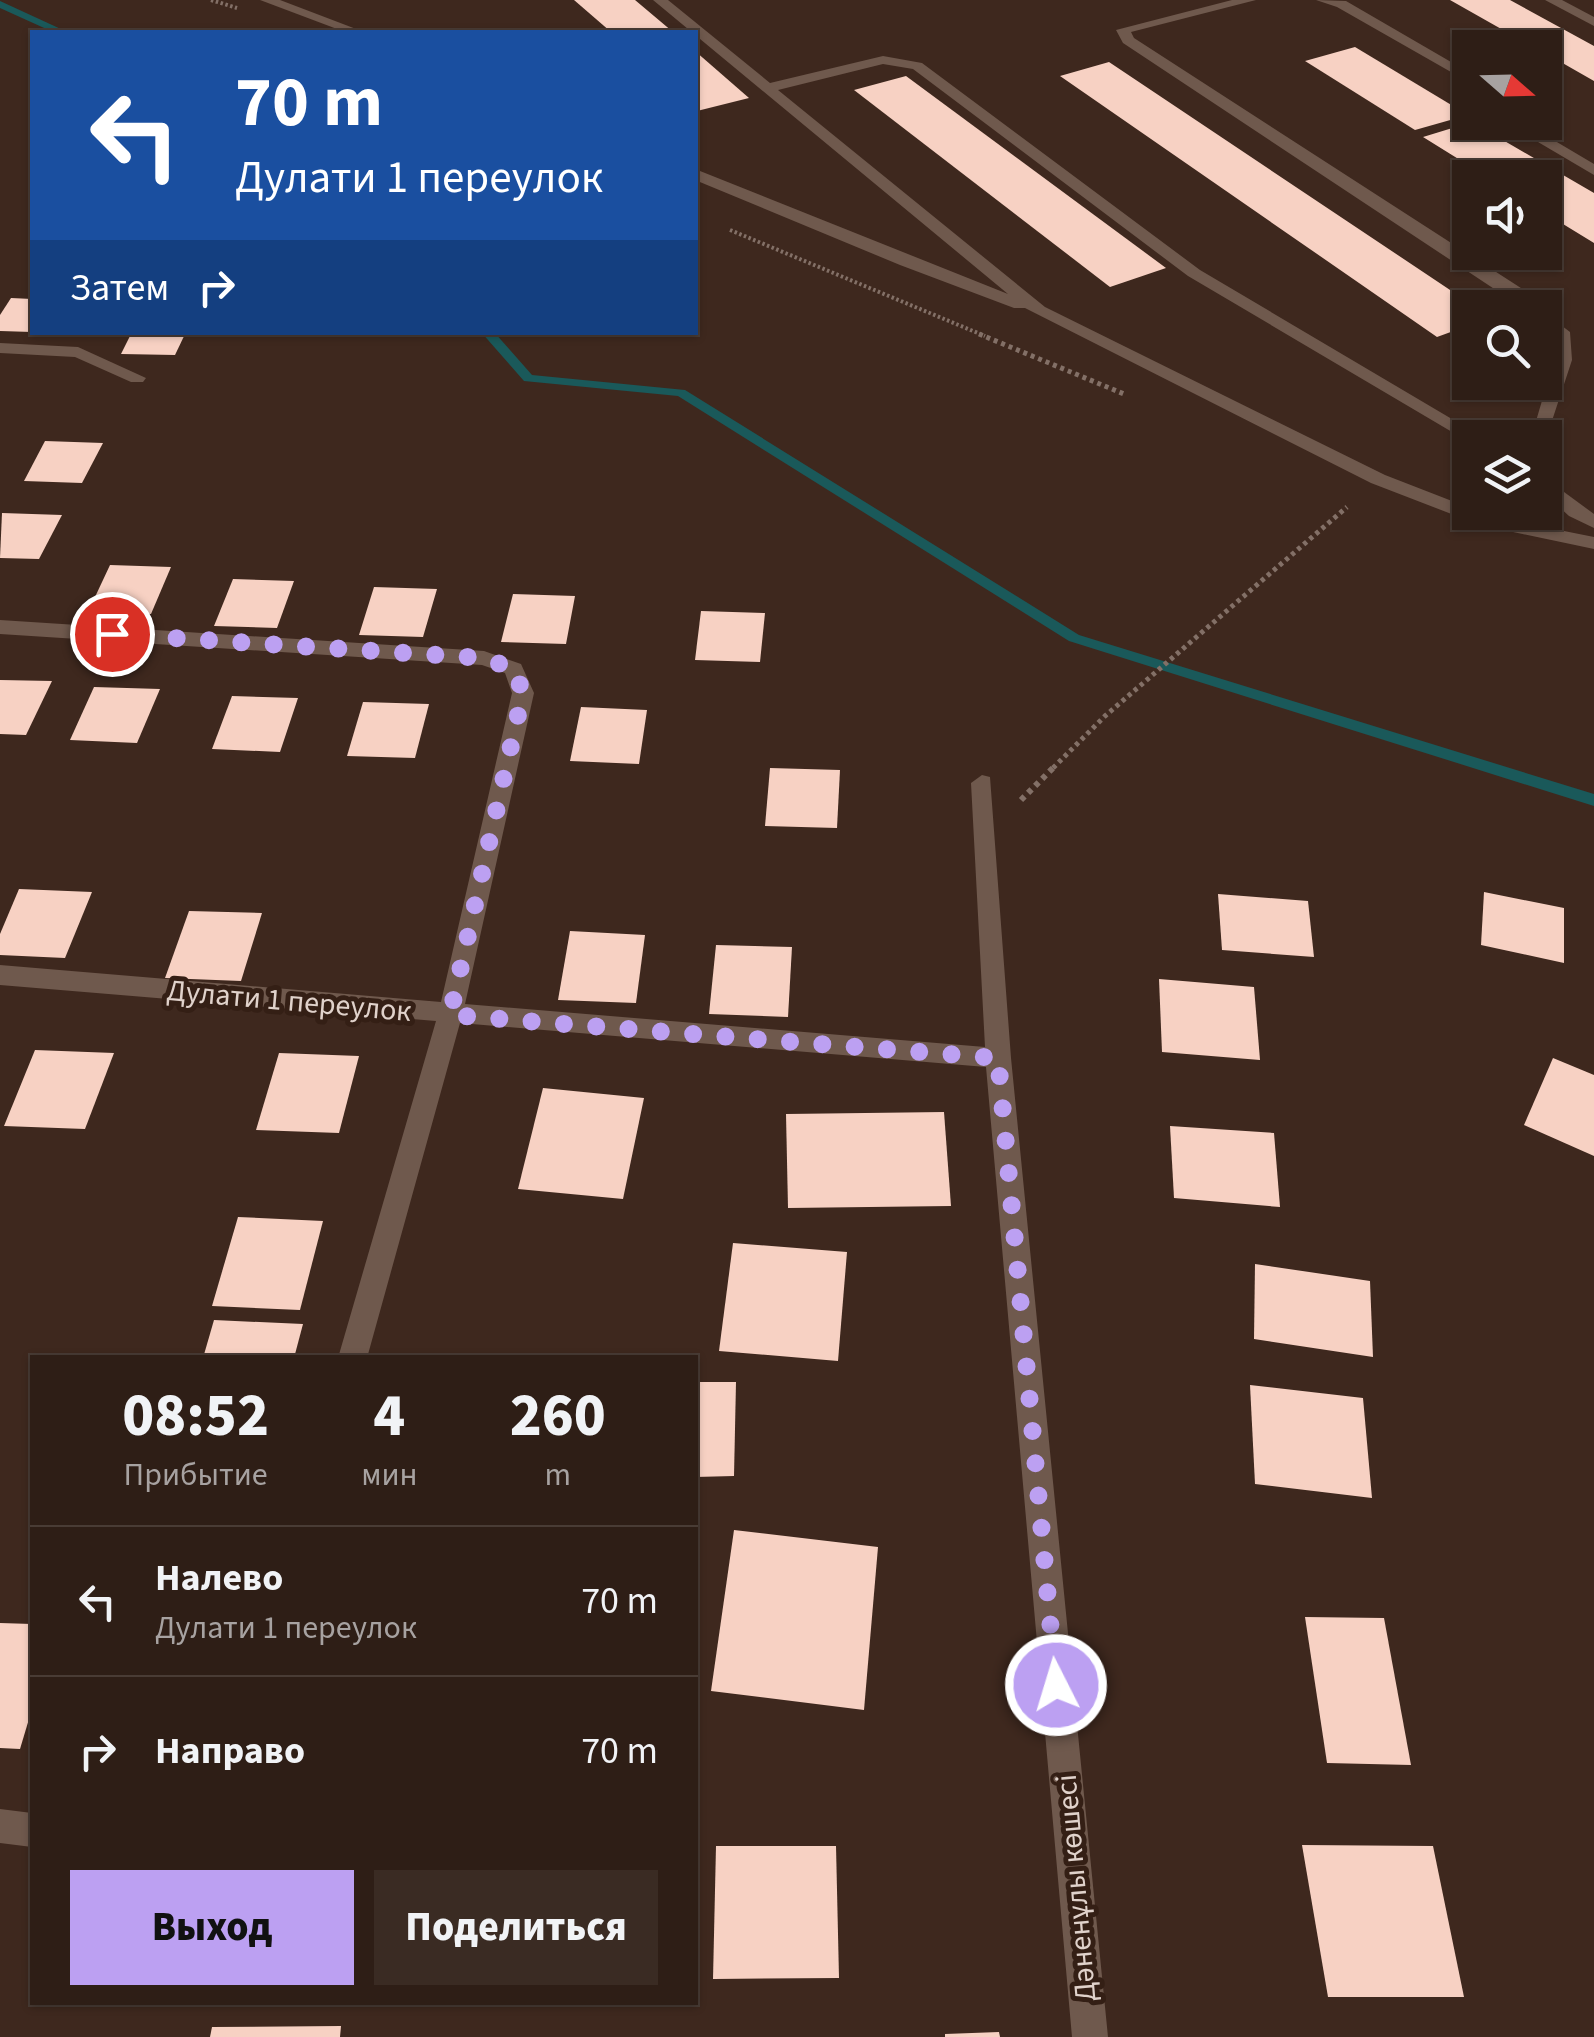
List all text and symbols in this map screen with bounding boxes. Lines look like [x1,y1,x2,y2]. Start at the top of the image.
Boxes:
north arrow [1452,30,1562,140]
map controls [1452,30,1562,530]
text: 70 m [235,53,383,153]
icon: left [70,70,200,200]
text: Дулати 1 переулок [235,146,603,210]
button: sound [1452,160,1562,270]
icon: right [189,260,244,315]
text: Затем [70,261,169,315]
button: search [1452,290,1562,400]
button: layers [1452,420,1562,530]
pin [70,592,155,677]
icon: arrive [85,607,140,662]
street label: Дулати 1 переулок [165,969,413,1033]
text: 08:52 [122,1374,269,1459]
text: 4 [373,1374,405,1459]
text: 260 [510,1374,606,1459]
text: Прибытие [124,1452,268,1498]
text: мин [361,1452,417,1498]
text: m [544,1452,571,1498]
text: Налево [155,1551,283,1605]
icon: left [70,1574,125,1629]
text: 70 m [581,1574,658,1628]
text: Дулати 1 переулок [155,1605,417,1651]
position arrow [1004,1633,1108,1737]
icon: right [70,1724,125,1779]
text: Направо [155,1724,305,1778]
text: 70 m [581,1724,658,1778]
street label: Дәненұлы көшесі [1045,1773,1107,2003]
button: Выход [70,1870,354,1985]
button: Поделиться [374,1870,658,1985]

